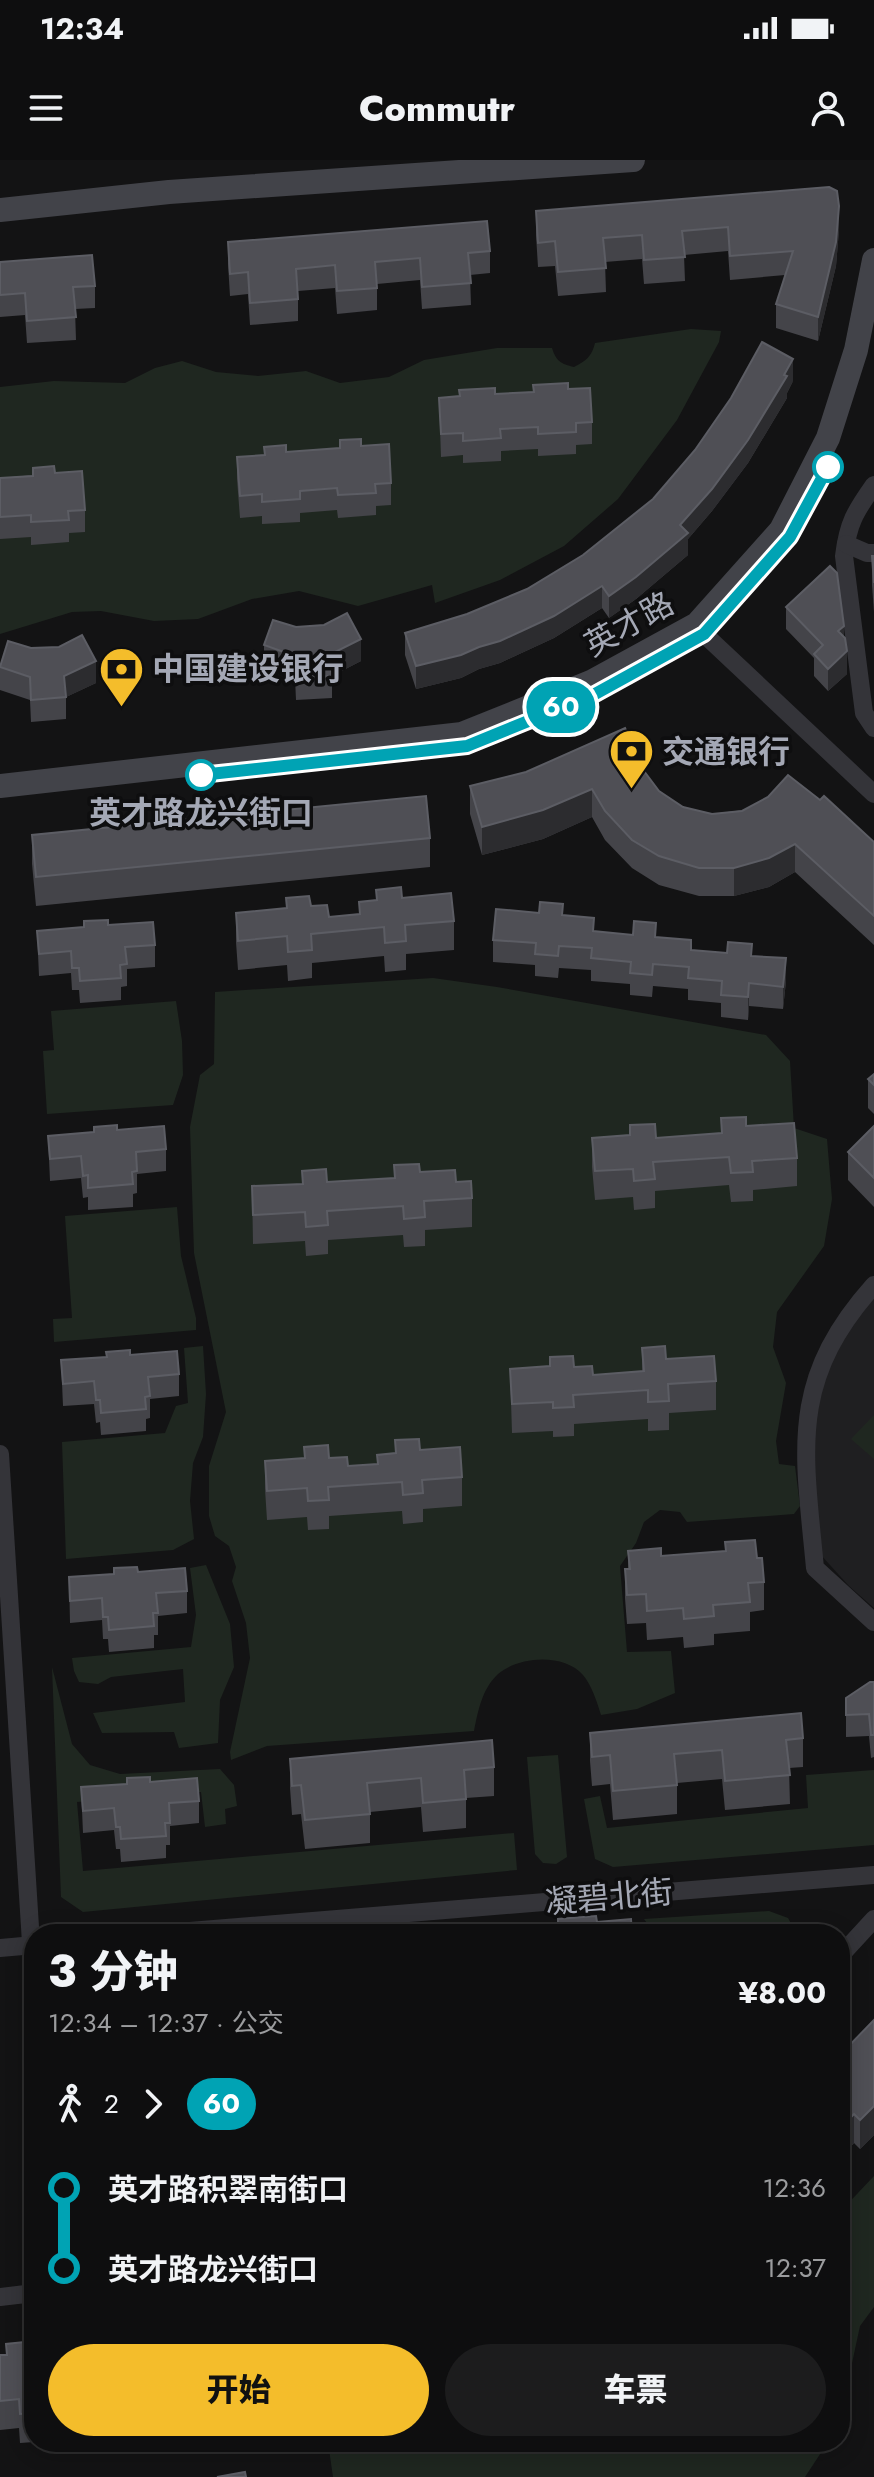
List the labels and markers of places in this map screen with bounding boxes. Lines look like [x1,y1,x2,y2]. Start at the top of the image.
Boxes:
unlabelled marker [813,452,843,482]
bank icon: 中国建设银行 [97,645,145,708]
place label: 中国建设银行 [152,646,344,692]
bank icon: 交通银行 [607,728,655,791]
place label: 交通银行 [662,729,790,775]
marker: 英才路龙兴街口 [186,760,216,790]
place label: 英才路龙兴街口 [89,790,313,836]

